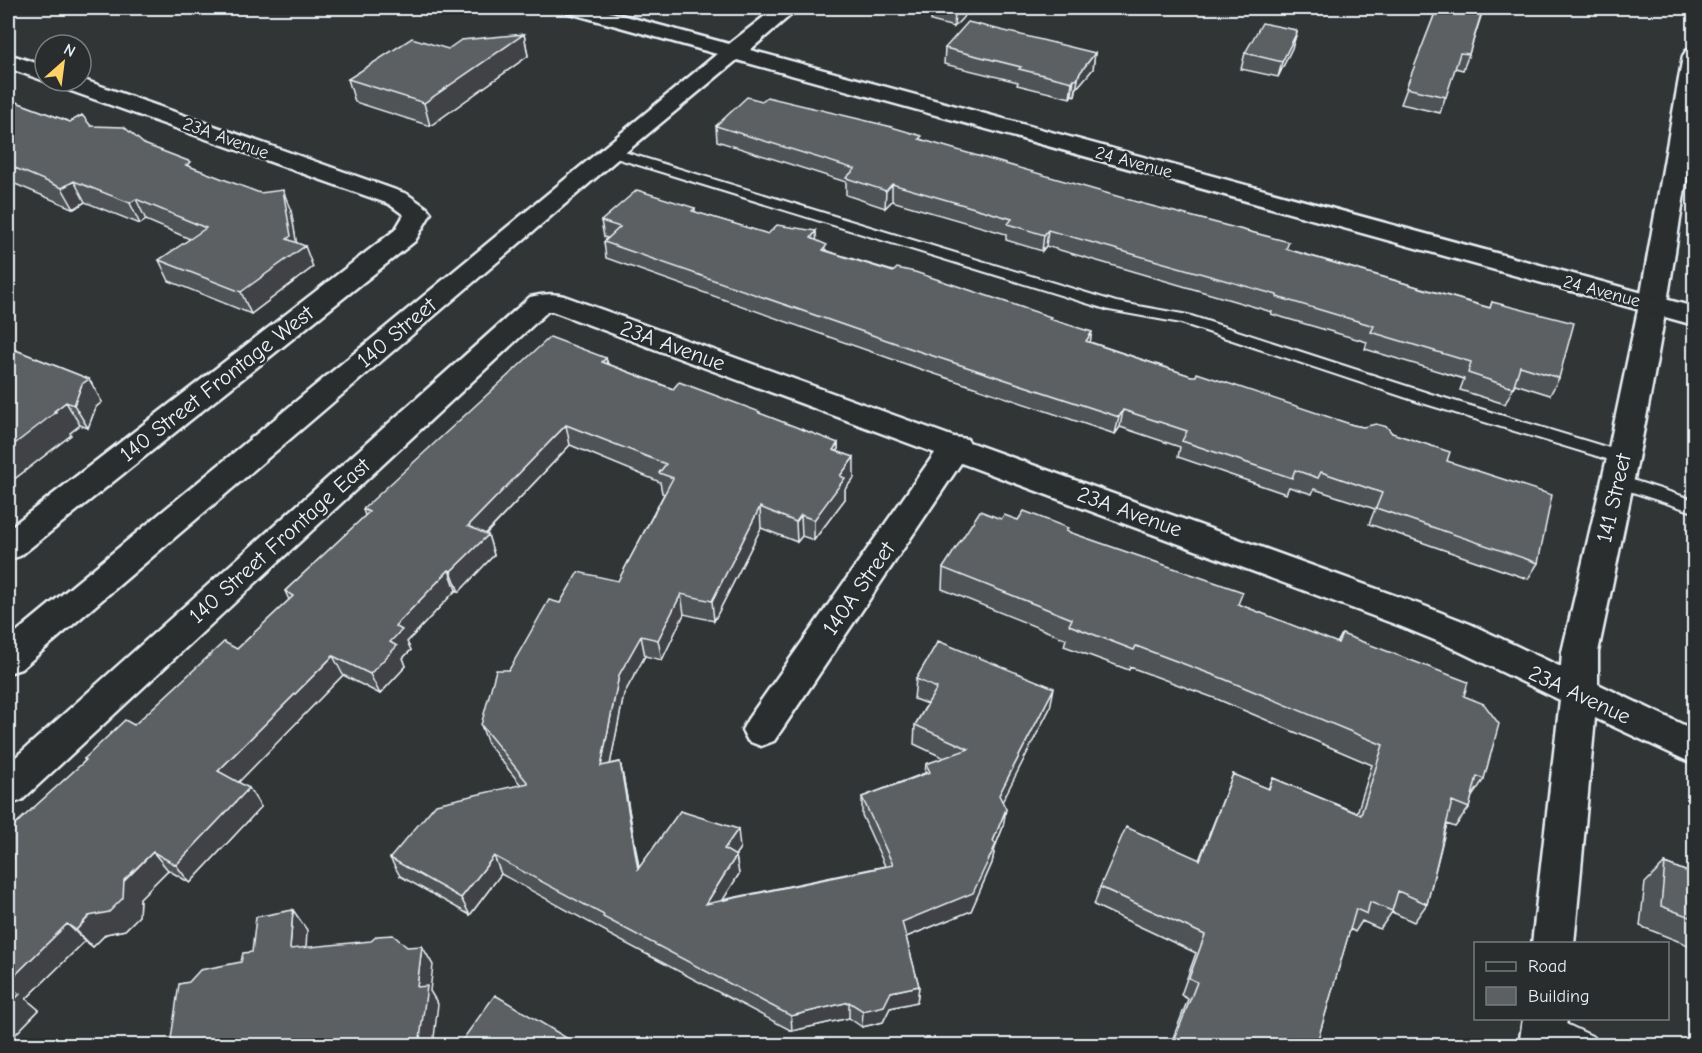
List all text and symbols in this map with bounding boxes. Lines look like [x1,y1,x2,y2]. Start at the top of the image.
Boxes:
north arrow [33,33,93,93]
text: N [61,40,78,61]
street label: 23A Avenue [180,113,272,164]
street label: 24 Avenue [1093,142,1175,183]
street label: 24 Avenue [1561,271,1643,312]
street label: 140 Street [352,292,442,373]
street label: 140 Street Frontage West [115,300,319,467]
street label: 23A Avenue [617,315,729,377]
street label: 141 Street [1591,451,1637,545]
street label: 140 Street Frontage East [184,452,376,629]
street label: 23A Avenue [1074,481,1186,543]
street label: 140A Street [817,536,901,640]
street label: 23A Avenue [1524,660,1635,730]
legend [1474,942,1669,1020]
text: Road [1528,956,1567,977]
text: Building [1528,986,1590,1007]

